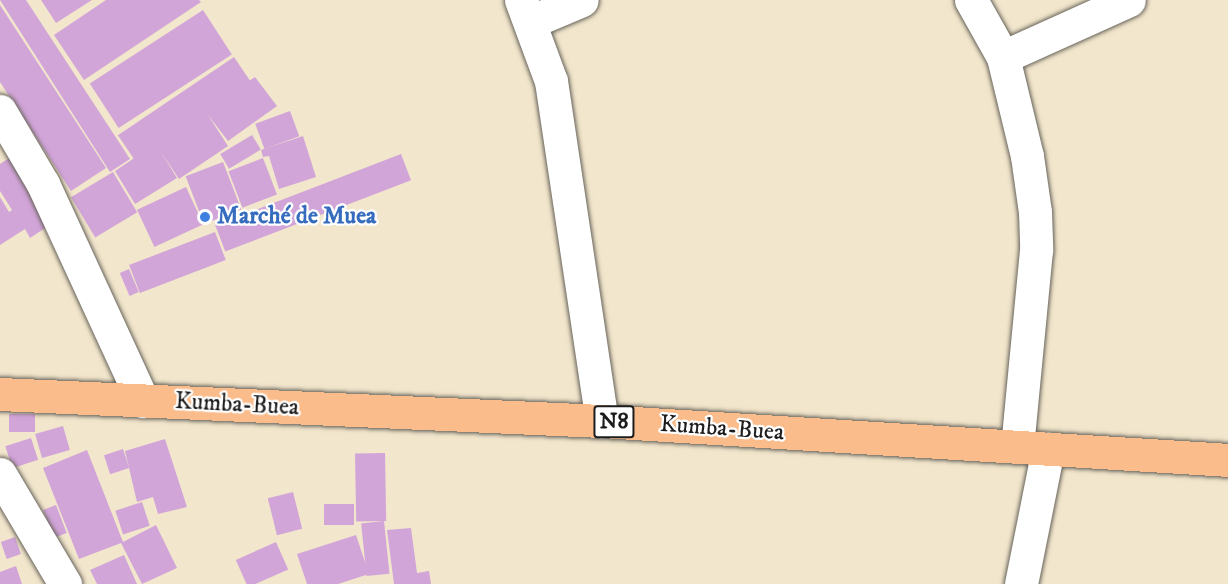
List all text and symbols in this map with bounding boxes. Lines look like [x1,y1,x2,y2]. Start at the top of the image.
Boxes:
place label: Marché de Muea [217,203,376,231]
marker: Marché de Muea [198,210,212,224]
street label: Kumba-Buea [174,387,300,423]
road number: N8 [593,403,635,441]
street label: Kumba-Buea [659,410,785,448]

